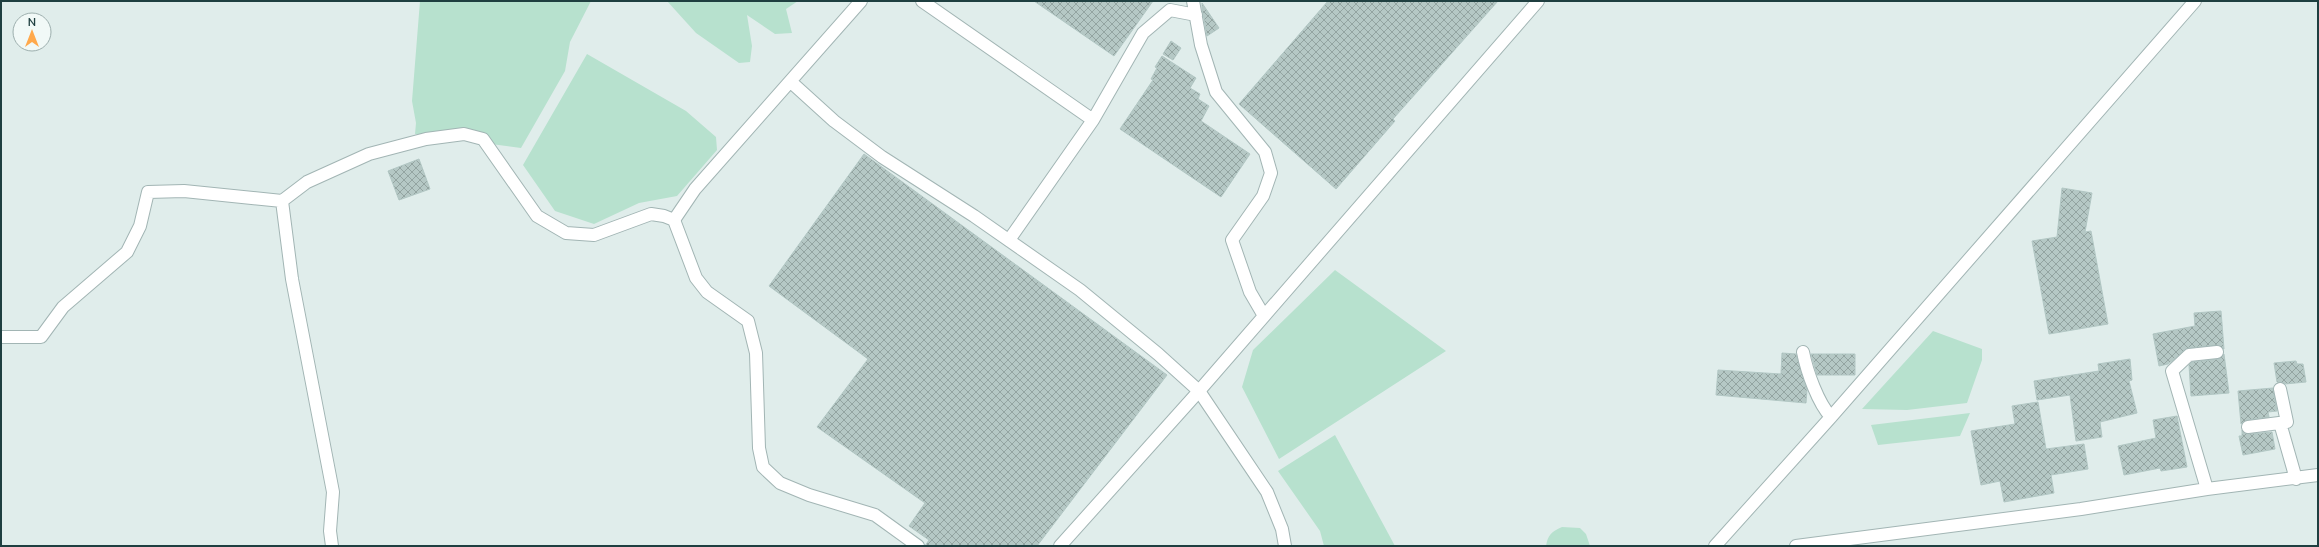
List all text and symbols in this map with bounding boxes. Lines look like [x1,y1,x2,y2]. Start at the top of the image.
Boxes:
north arrow [12,12,52,52]
text: N [28,15,36,29]

